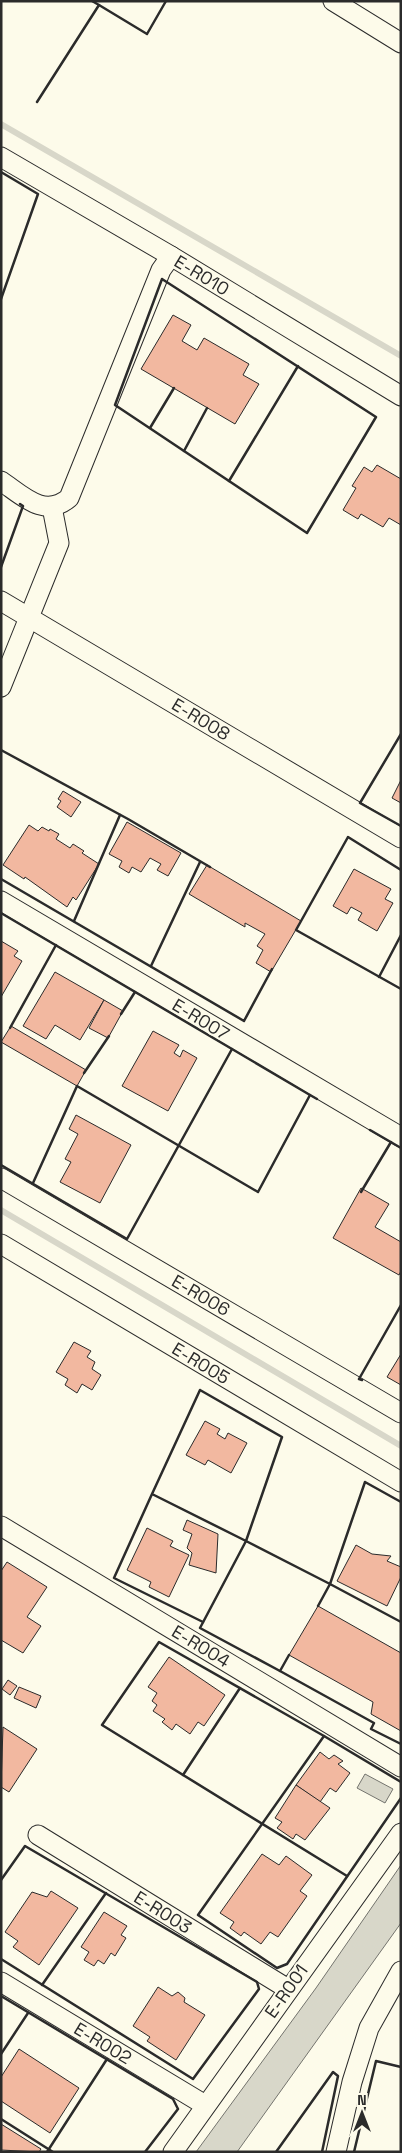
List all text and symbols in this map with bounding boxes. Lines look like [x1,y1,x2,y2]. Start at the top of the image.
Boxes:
street label: E-R010 [170,250,234,300]
street label: E-R008 [168,693,234,745]
street label: E-R007 [168,993,234,1045]
street label: E-R006 [168,1269,234,1321]
street label: E-R005 [168,1337,234,1389]
street label: E-R004 [168,1620,234,1672]
street label: E-R003 [130,1885,196,1939]
street label: E-R001 [259,1960,313,2022]
street label: E-R002 [70,2017,136,2069]
north arrow [337,2088,387,2138]
text: N [357,2091,367,2109]

